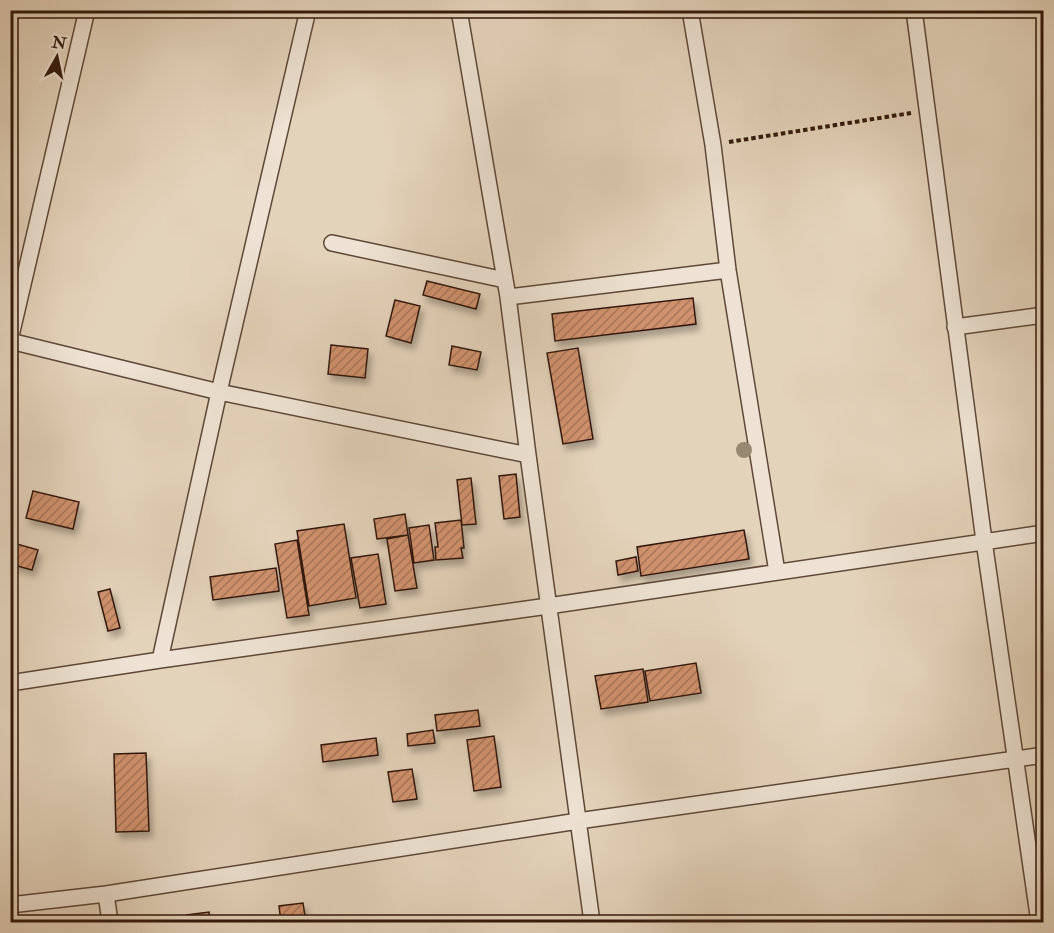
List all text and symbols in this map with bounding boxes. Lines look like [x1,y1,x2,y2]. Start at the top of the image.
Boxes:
north arrow [27,27,87,87]
text: N [50,32,68,54]

